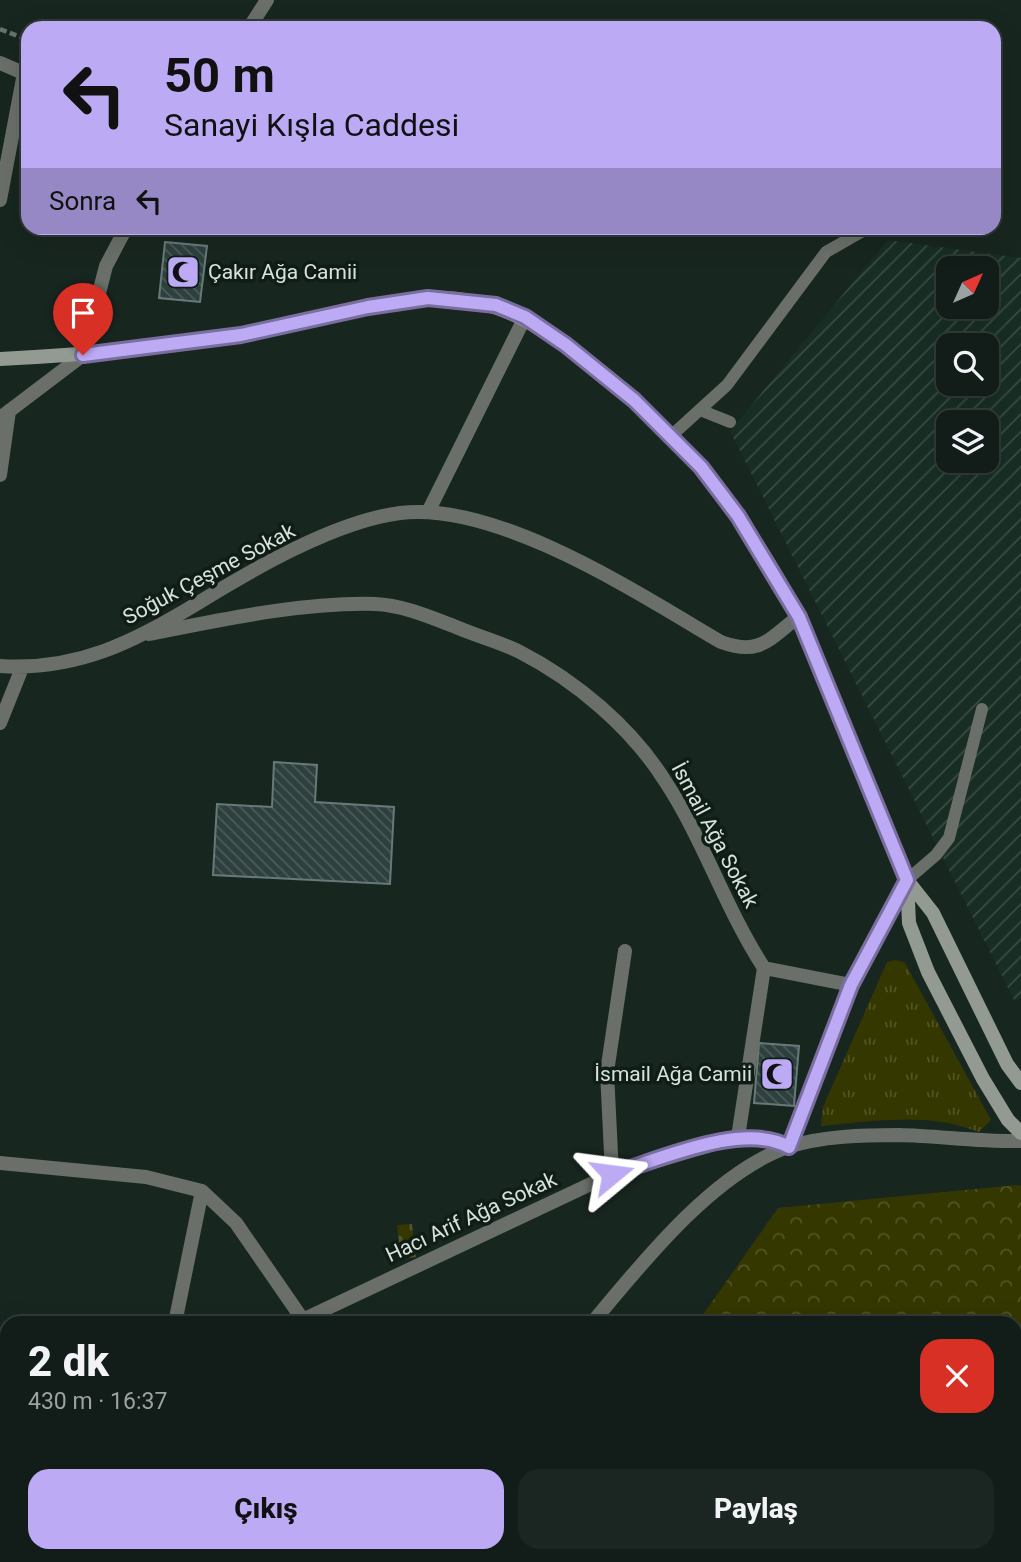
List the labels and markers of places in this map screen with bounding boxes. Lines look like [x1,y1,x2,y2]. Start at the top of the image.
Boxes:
mosque icon: Çakır Ağa Camii [164,253,202,291]
place label: Çakır Ağa Camii [208,260,357,284]
pin [53,283,113,355]
mosque icon: İsmail Ağa Camii [758,1055,796,1093]
place label: İsmail Ağa Camii [594,1062,752,1086]

